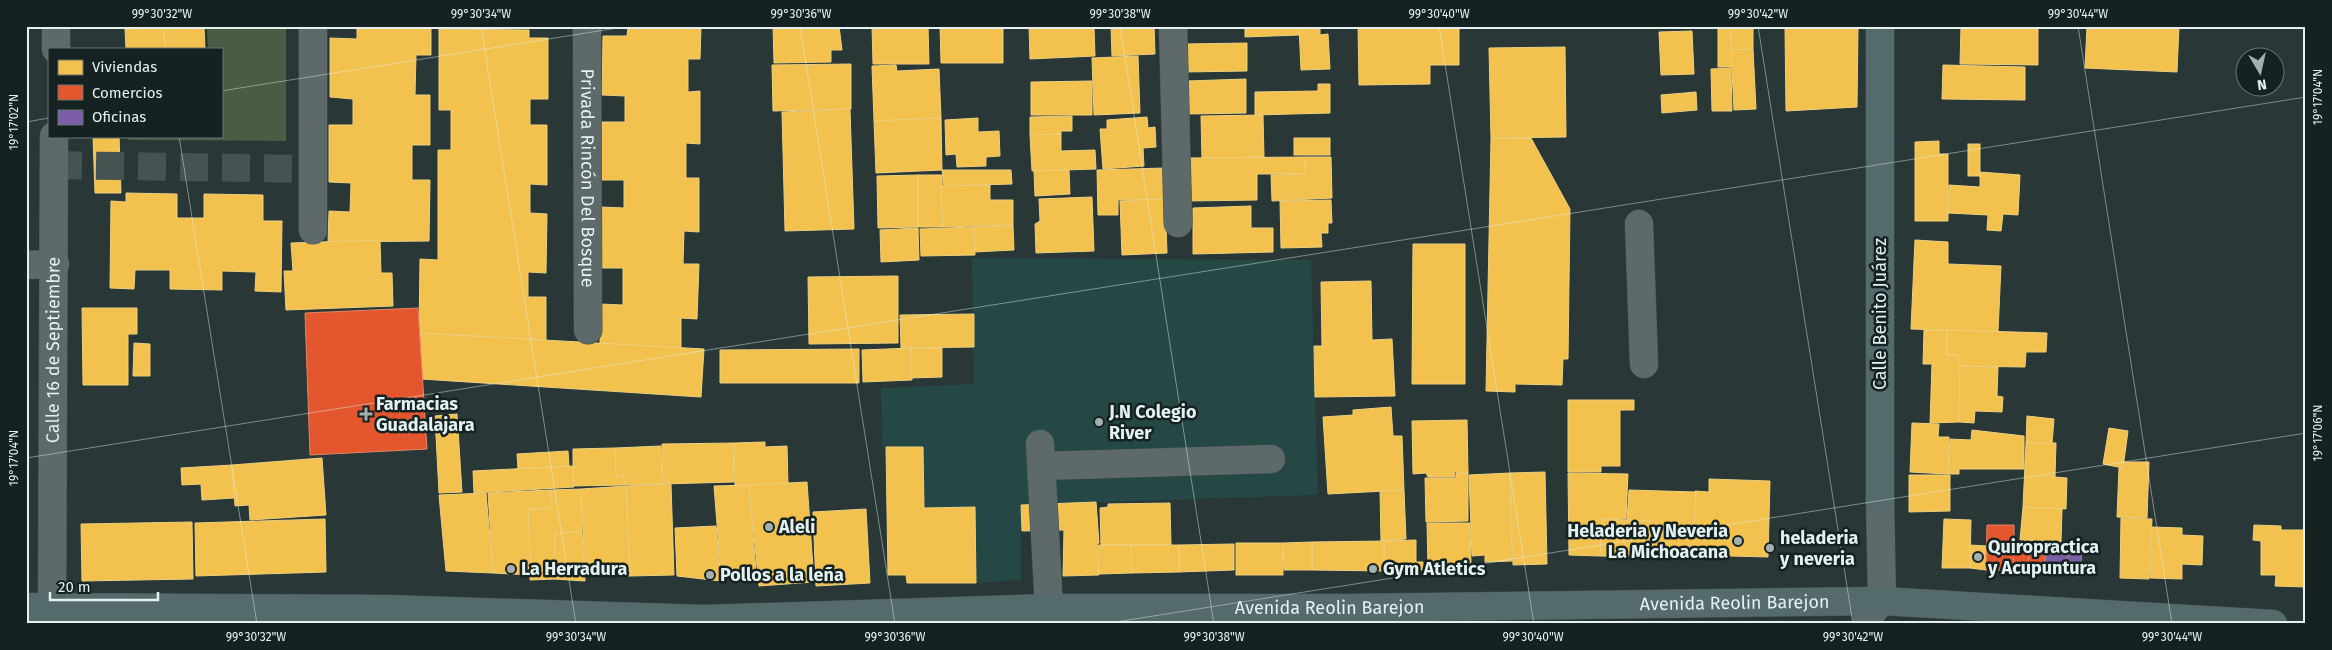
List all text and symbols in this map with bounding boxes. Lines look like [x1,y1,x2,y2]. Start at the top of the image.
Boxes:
text: 99°30'32"W [132,7,192,21]
text: 99°30'34"W [451,7,511,21]
text: 99°30'36"W [771,7,832,21]
text: 99°30'38"W [1089,7,1151,21]
text: 99°30'40"W [1408,7,1470,21]
text: 99°30'42"W [1728,7,1788,21]
text: 99°30'44"W [2048,7,2108,21]
legend [48,48,222,138]
north arrow [2234,48,2284,98]
text: Viviendas [92,58,157,76]
street label: Privada Rincón Del Bosque [576,69,599,287]
text: 19°17'04"N [2311,69,2325,125]
text: N [2256,75,2268,93]
text: Comercios [92,84,162,102]
text: 19°17'02"N [7,94,21,150]
text: Oficinas [92,108,146,126]
street label: Calle Benito Juárez [1869,238,1891,390]
street label: Calle 16 de Septiembre [42,257,65,443]
place label: Farmacias Guadalajara [376,393,475,436]
place label: J.N Colegio River [1108,401,1196,444]
text: 19°17'06"N [2311,405,2325,461]
marker: Farmacias Guadalajara [360,408,372,420]
marker: J.N Colegio River [1093,416,1105,428]
text: 19°17'04"N [7,430,21,486]
place label: Aleli [778,516,815,538]
place label: Heladeria y Neveria La Michoacana [1567,520,1728,563]
marker: Aleli [763,521,775,533]
place label: heladeria y neveria [1779,527,1858,570]
marker: Heladeria y Neveria La Michoacana [1732,535,1744,547]
place label: Quiropractica y Acupuntura [1987,536,2099,579]
marker: heladeria y neveria [1764,542,1776,554]
marker: Quiropractica y Acupuntura [1972,551,1984,563]
place label: La Herradura [521,558,627,580]
place label: Gym Atletics [1383,558,1486,580]
marker: La Herradura [505,563,517,575]
marker: Gym Atletics [1367,563,1379,575]
place label: Pollos a la leña [720,564,844,586]
marker: Pollos a la leña [704,569,716,581]
scale bar [50,570,158,602]
text: 20 m [58,578,91,596]
street label: Avenida Reolin Barejon [1640,591,1830,615]
street label: Avenida Reolin Barejon [1235,596,1425,619]
text: 99°30'32"W [226,630,286,644]
text: 99°30'34"W [546,630,606,644]
text: 99°30'36"W [865,630,926,644]
text: 99°30'38"W [1183,630,1245,644]
text: 99°30'40"W [1502,630,1564,644]
text: 99°30'42"W [1823,630,1883,644]
text: 99°30'44"W [2142,630,2202,644]

